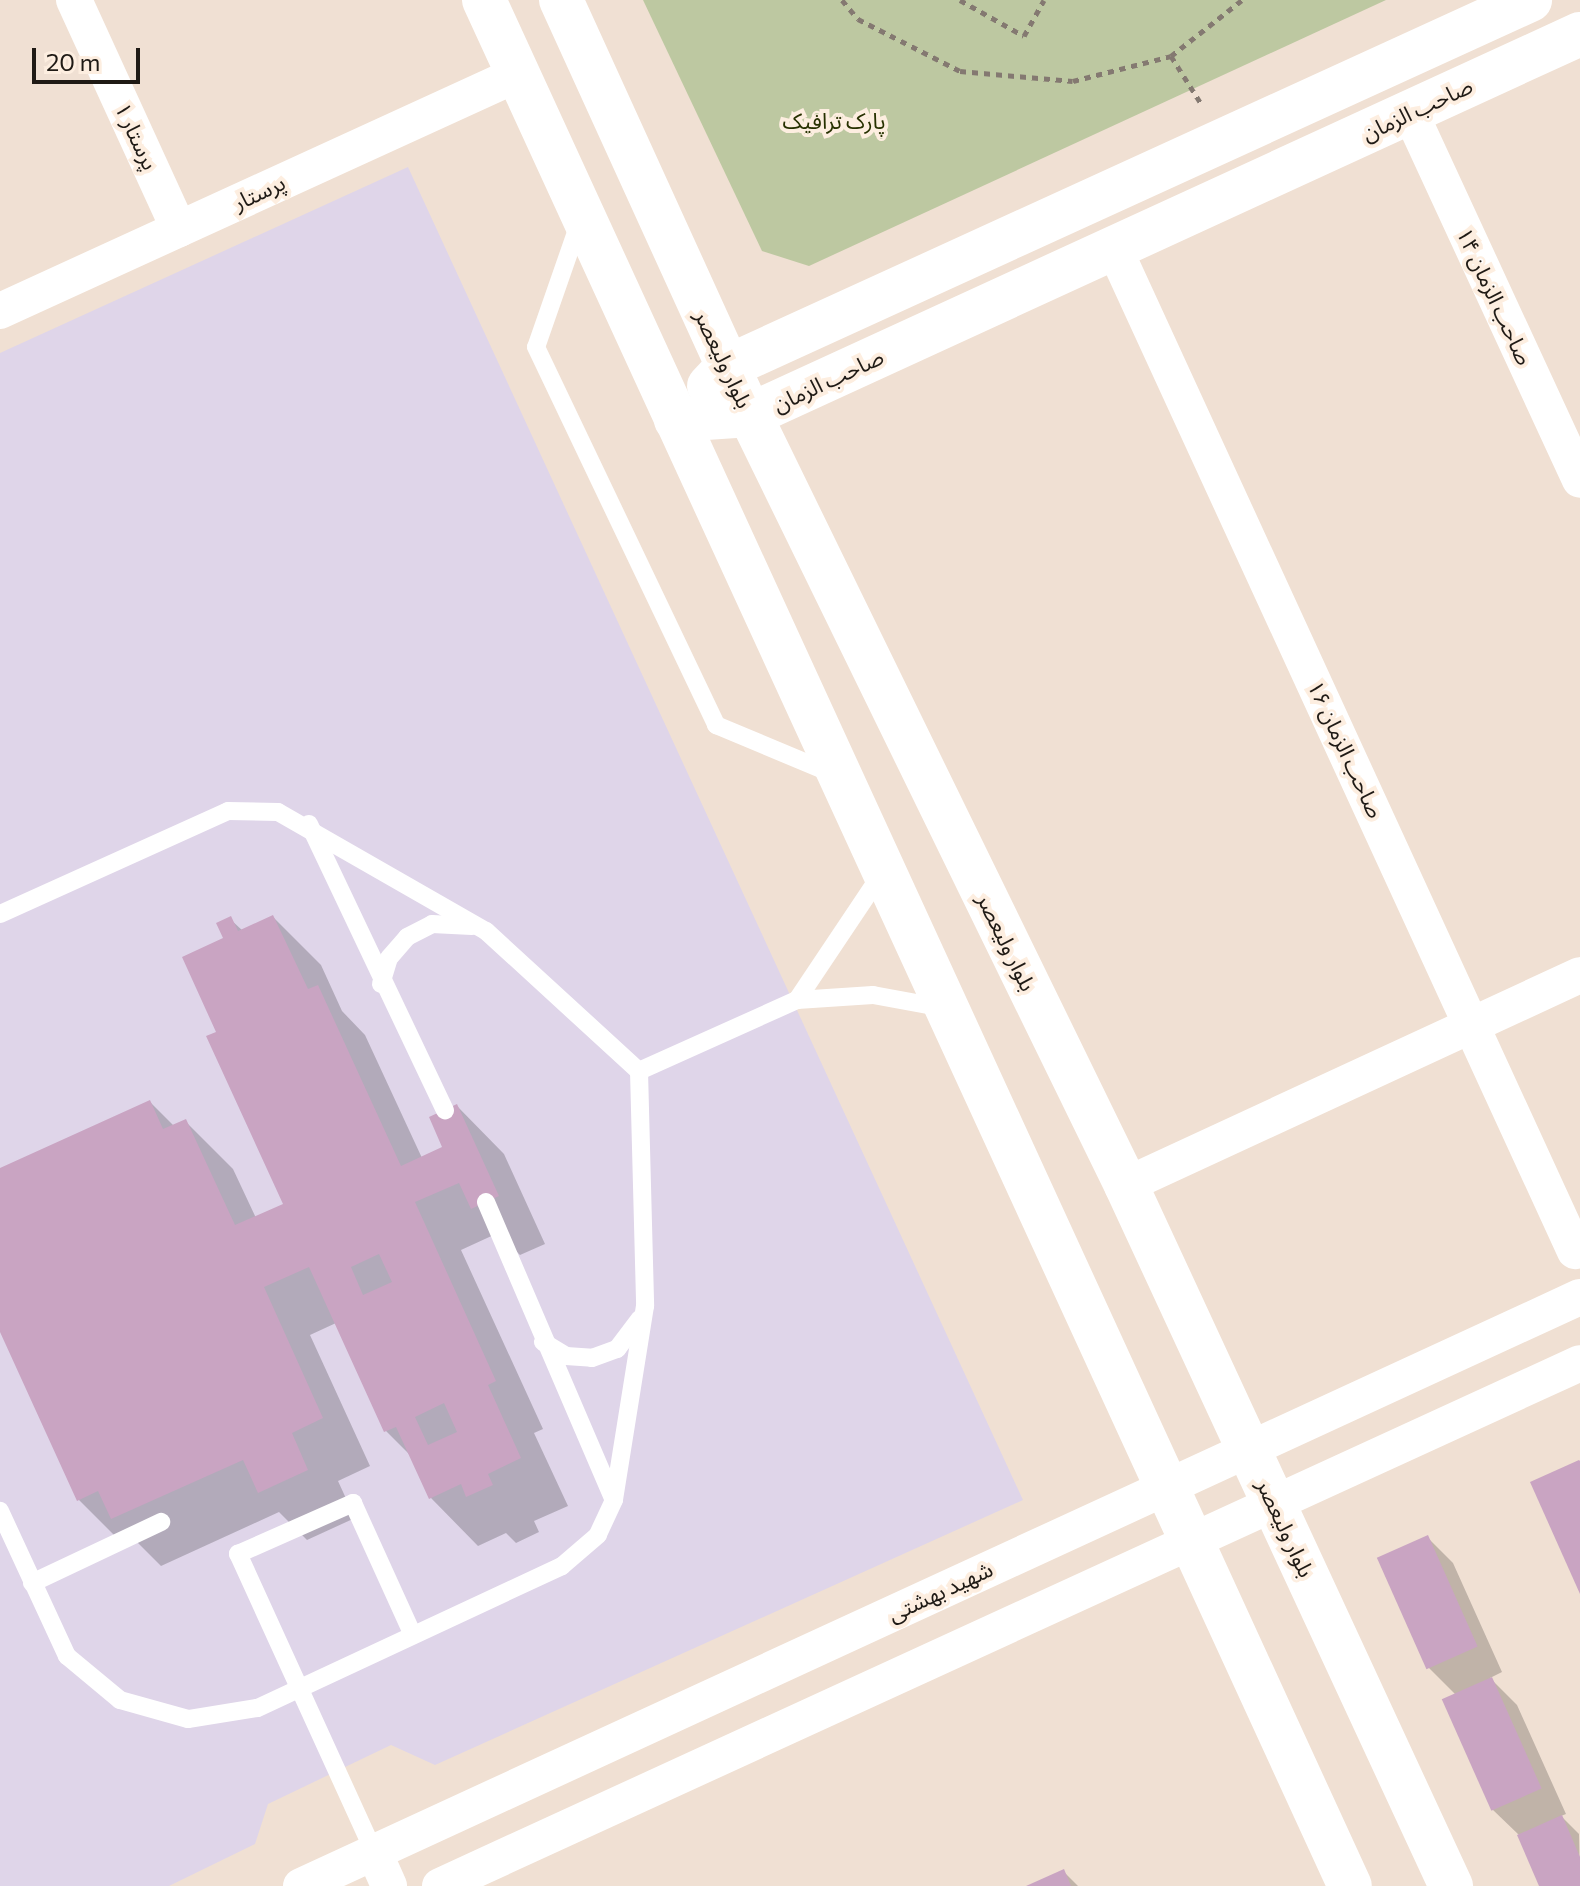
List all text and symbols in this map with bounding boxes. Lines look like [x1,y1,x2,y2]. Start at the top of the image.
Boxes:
scale bar [36,32,144,82]
text: 20 m [46,47,100,76]
street label: صاحب الزمان [1357,72,1477,146]
street label: پرستار ۱ [110,98,164,174]
park label: پارک ترافیک [782,108,886,134]
street label: پرستار [229,169,289,215]
street label: صاحب الزمان ۱۴ [1452,223,1538,369]
street label: بلوار ولیعصر [690,306,758,412]
street label: صاحب الزمان [768,343,888,417]
street label: صاحب الزمان ۱۶ [1303,676,1389,822]
street label: بلوار ولیعصر [972,889,1042,995]
street label: بلوار ولیعصر [1252,1475,1320,1581]
street label: شهید بهشتی [883,1555,997,1627]

